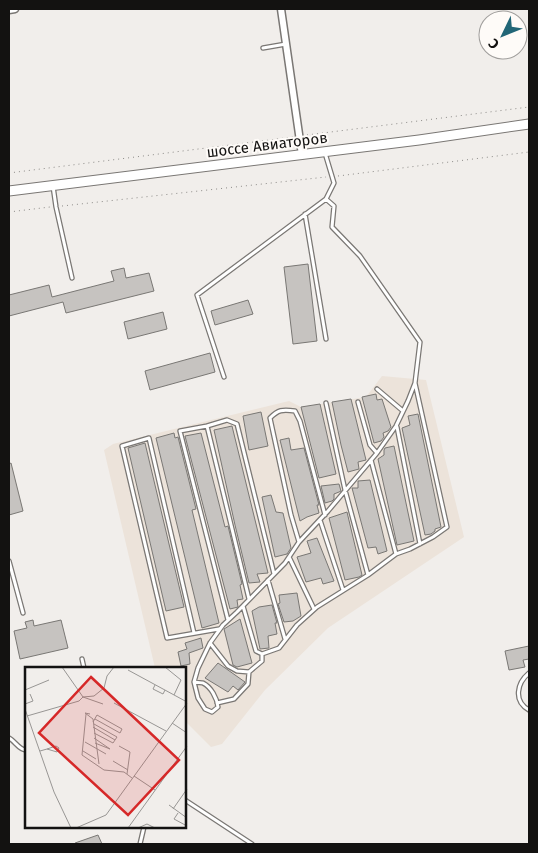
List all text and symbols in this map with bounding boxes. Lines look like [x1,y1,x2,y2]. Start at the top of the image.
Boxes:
north arrow [478,10,528,60]
text: С [485,35,503,52]
street label: шоссе Авиаторов [205,129,329,161]
inset map [25,667,186,828]

